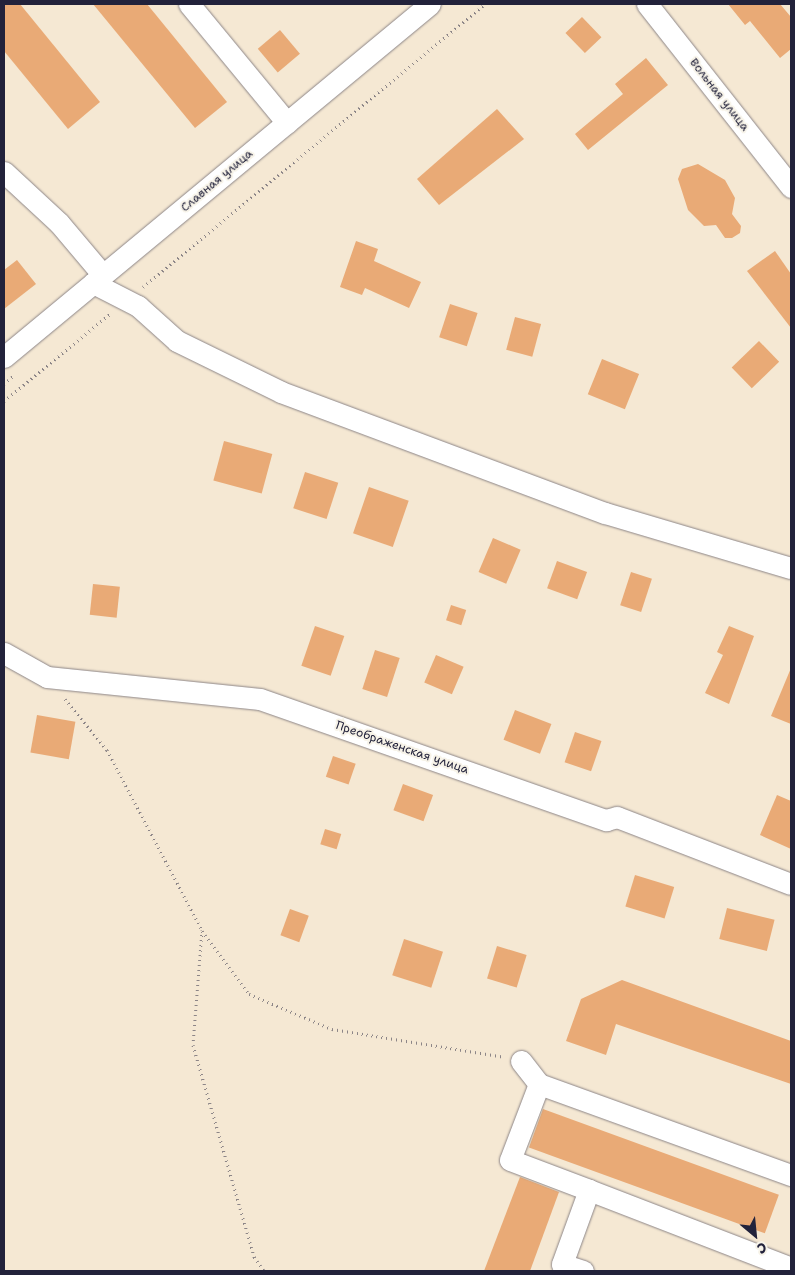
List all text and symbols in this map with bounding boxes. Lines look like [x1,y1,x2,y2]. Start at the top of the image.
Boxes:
street label: Вольная улица [686,56,752,134]
street label: Славная улица [178,147,256,215]
street label: Преображенская улица [334,718,470,778]
north arrow [730,1210,780,1260]
text: С [754,1238,770,1258]

